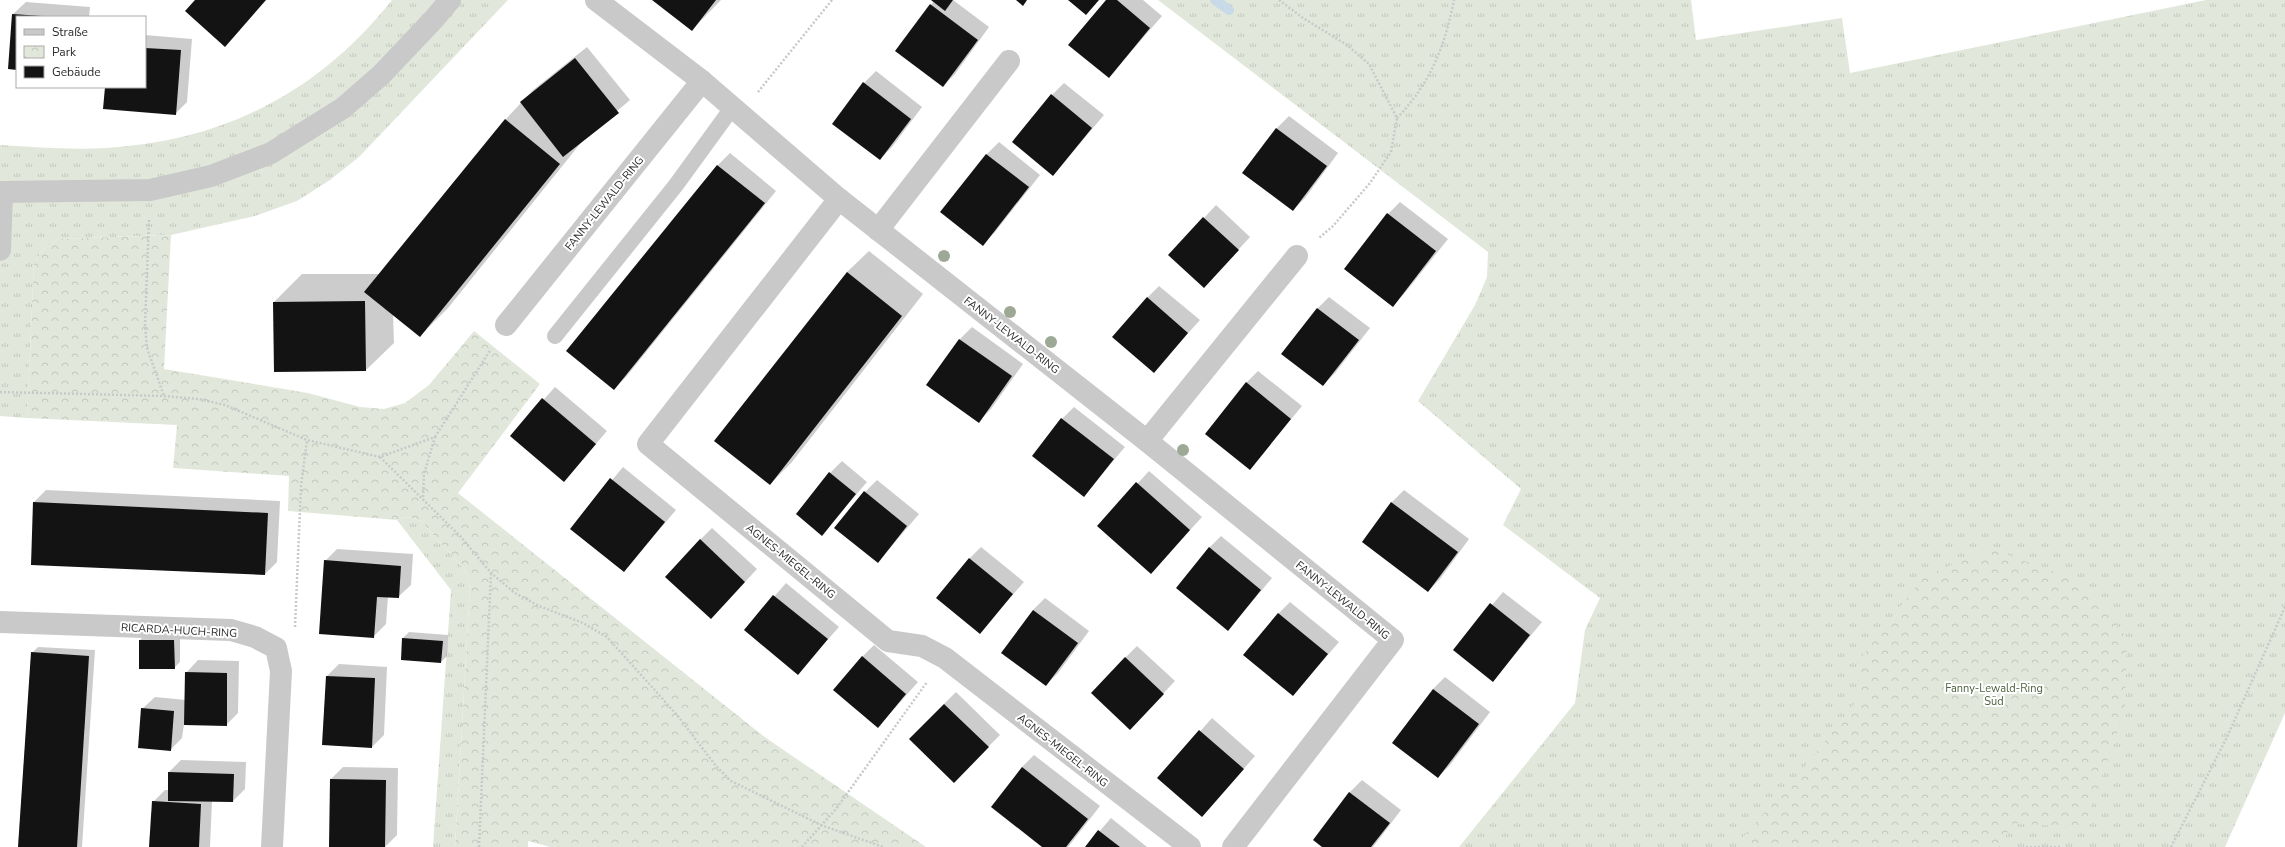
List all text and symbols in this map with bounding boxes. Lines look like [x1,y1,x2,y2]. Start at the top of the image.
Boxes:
legend [16,16,146,88]
text: Straße [52,24,88,40]
text: Park [52,44,77,60]
text: Gebäude [52,64,101,80]
street label: FANNY-LEWALD-RING [562,153,647,254]
street label: FANNY-LEWALD-RING [961,293,1063,377]
street label: AGNES-MIEGEL-RING [743,521,839,602]
street label: FANNY-LEWALD-RING [1292,558,1393,643]
street label: RICARDA-HUCH-RING [120,620,237,641]
park label: Fanny-Lewald-Ring Süd [1945,681,2043,709]
street label: AGNES-MIEGEL-RING [1014,710,1111,791]

